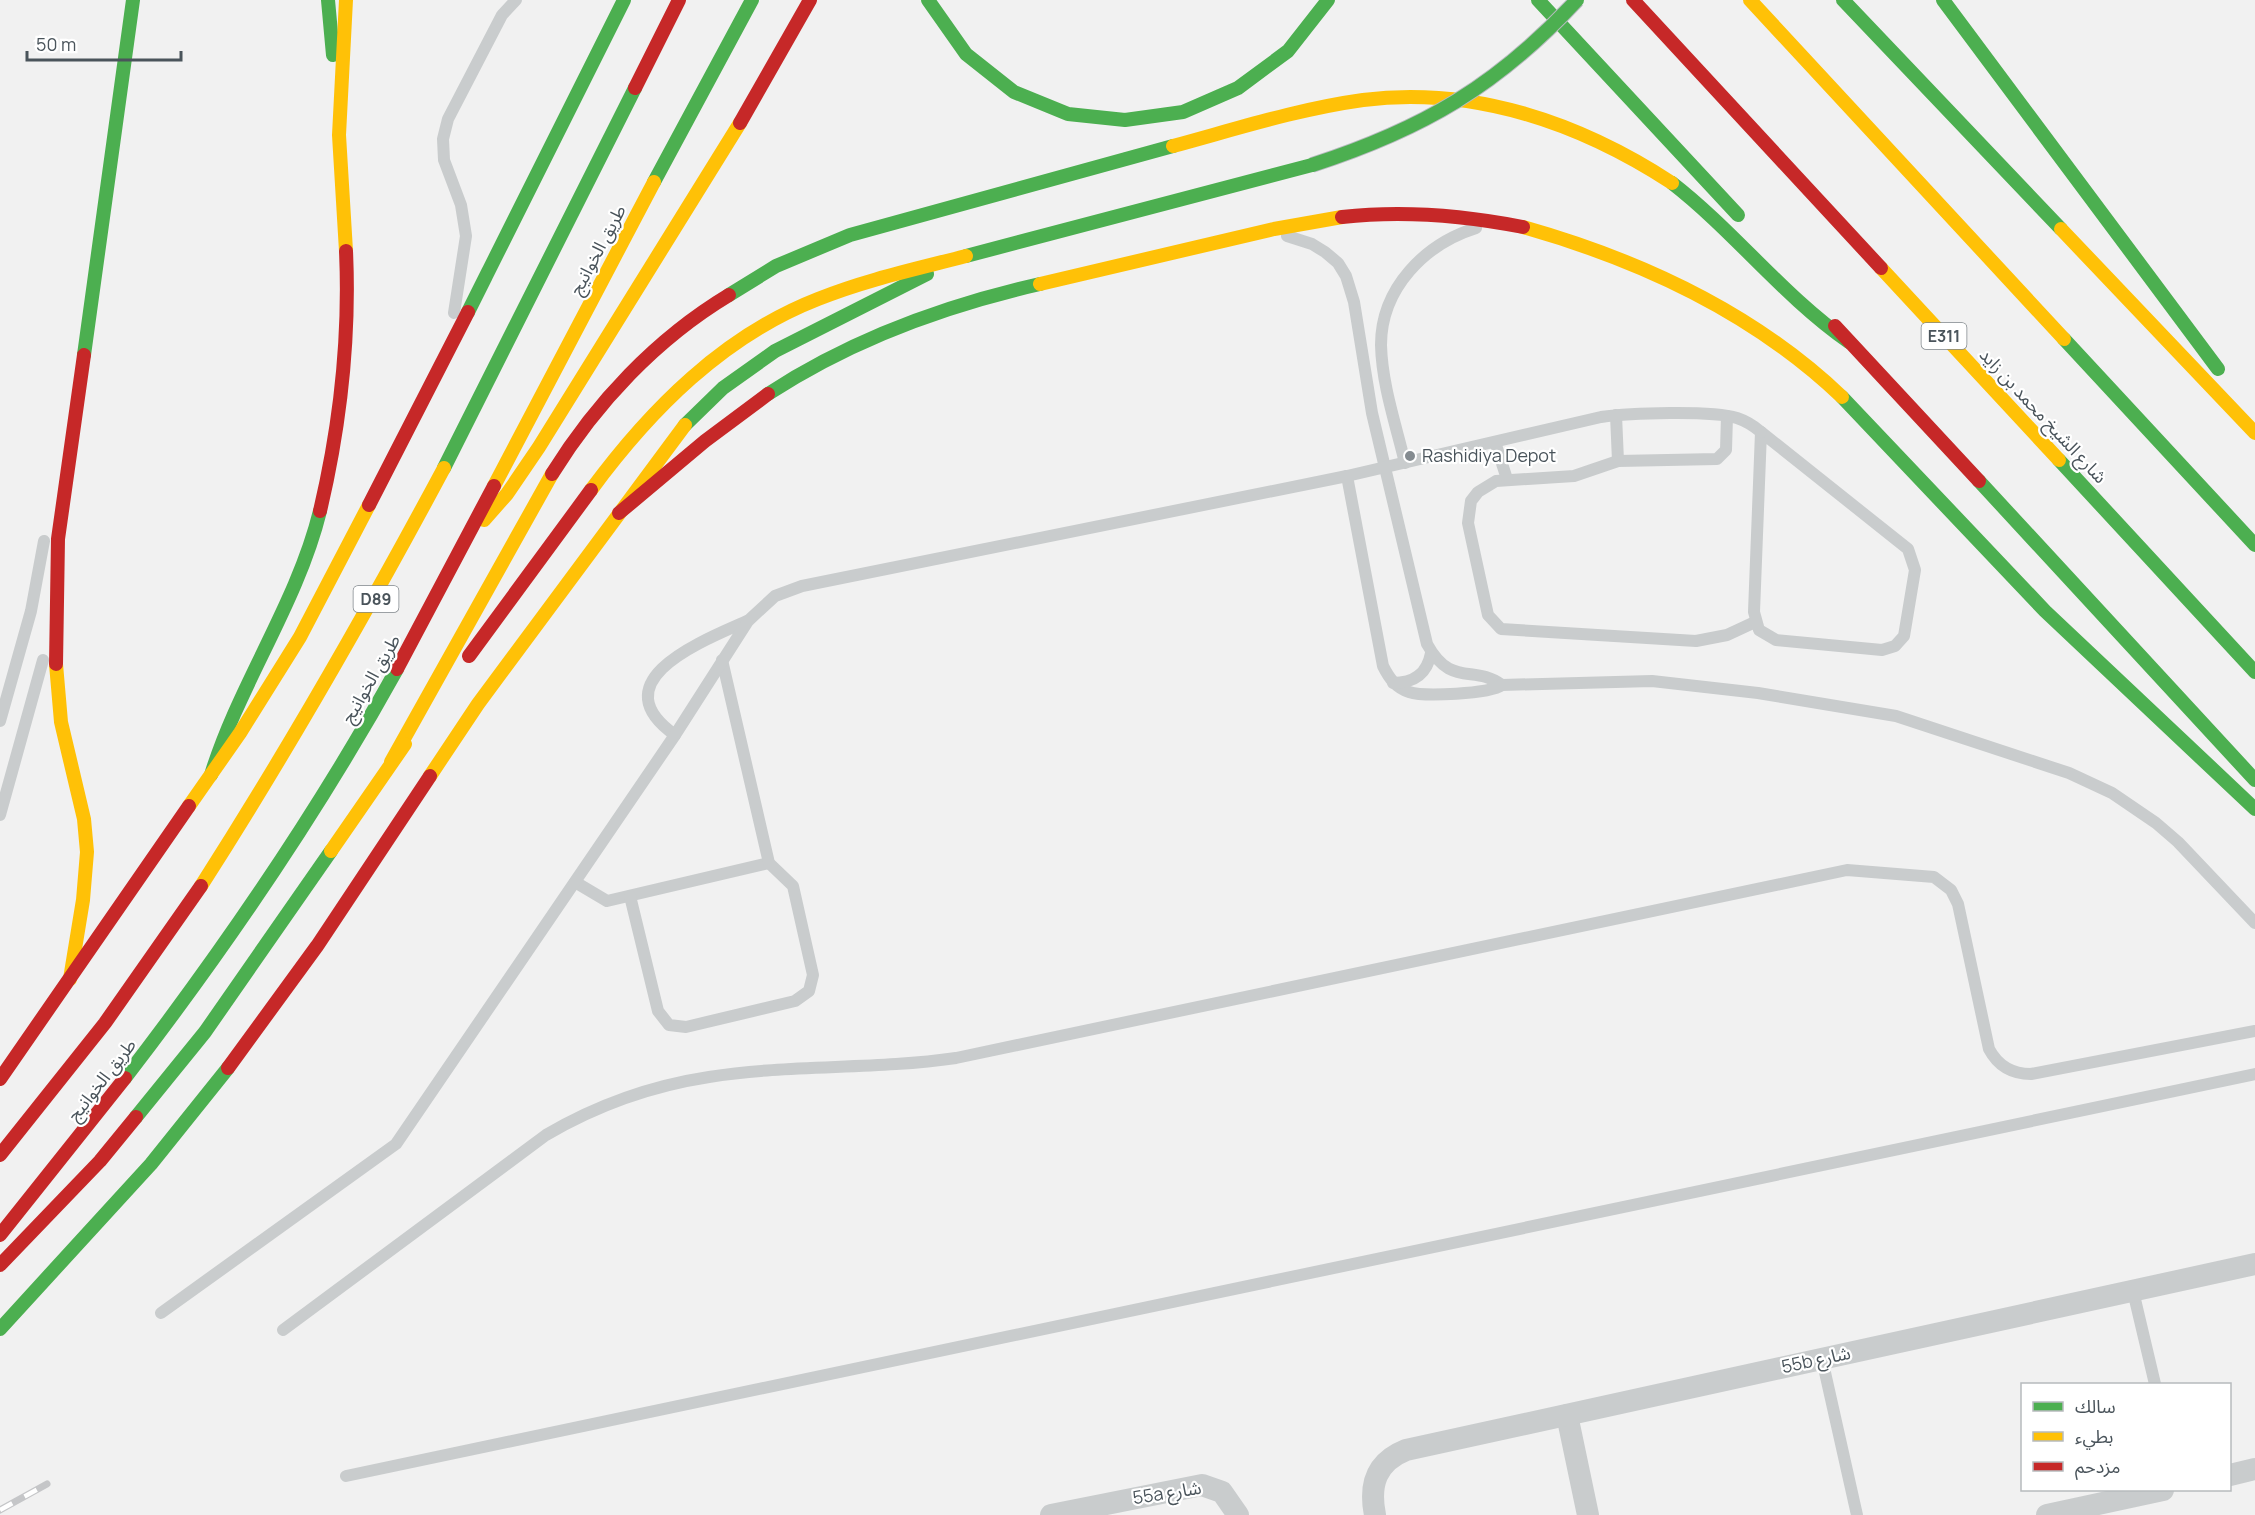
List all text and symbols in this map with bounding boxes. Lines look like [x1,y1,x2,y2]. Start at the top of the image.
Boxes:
scale bar [27,24,182,62]
text: 50 m [36,32,76,56]
street label: طريق الخوانيج [563,200,633,300]
road number: E311 [1922,323,1966,349]
street label: شارع الشيخ محمد بن زايد [1973,343,2113,490]
place label: Rashidiya Depot [1422,443,1556,467]
marker: Rashidiya Depot [1403,449,1417,463]
road number: D89 [354,586,398,612]
street label: طريق الخوانيج [335,630,407,728]
street label: طريق الخوانيج [61,1033,143,1127]
street label: 55b شارع [1779,1340,1853,1381]
legend [2021,1383,2231,1491]
text: سالك [2075,1394,2116,1418]
text: بطيء [2075,1424,2113,1450]
text: مزدحم [2075,1454,2120,1480]
street label: 55a شارع [1131,1475,1204,1512]

